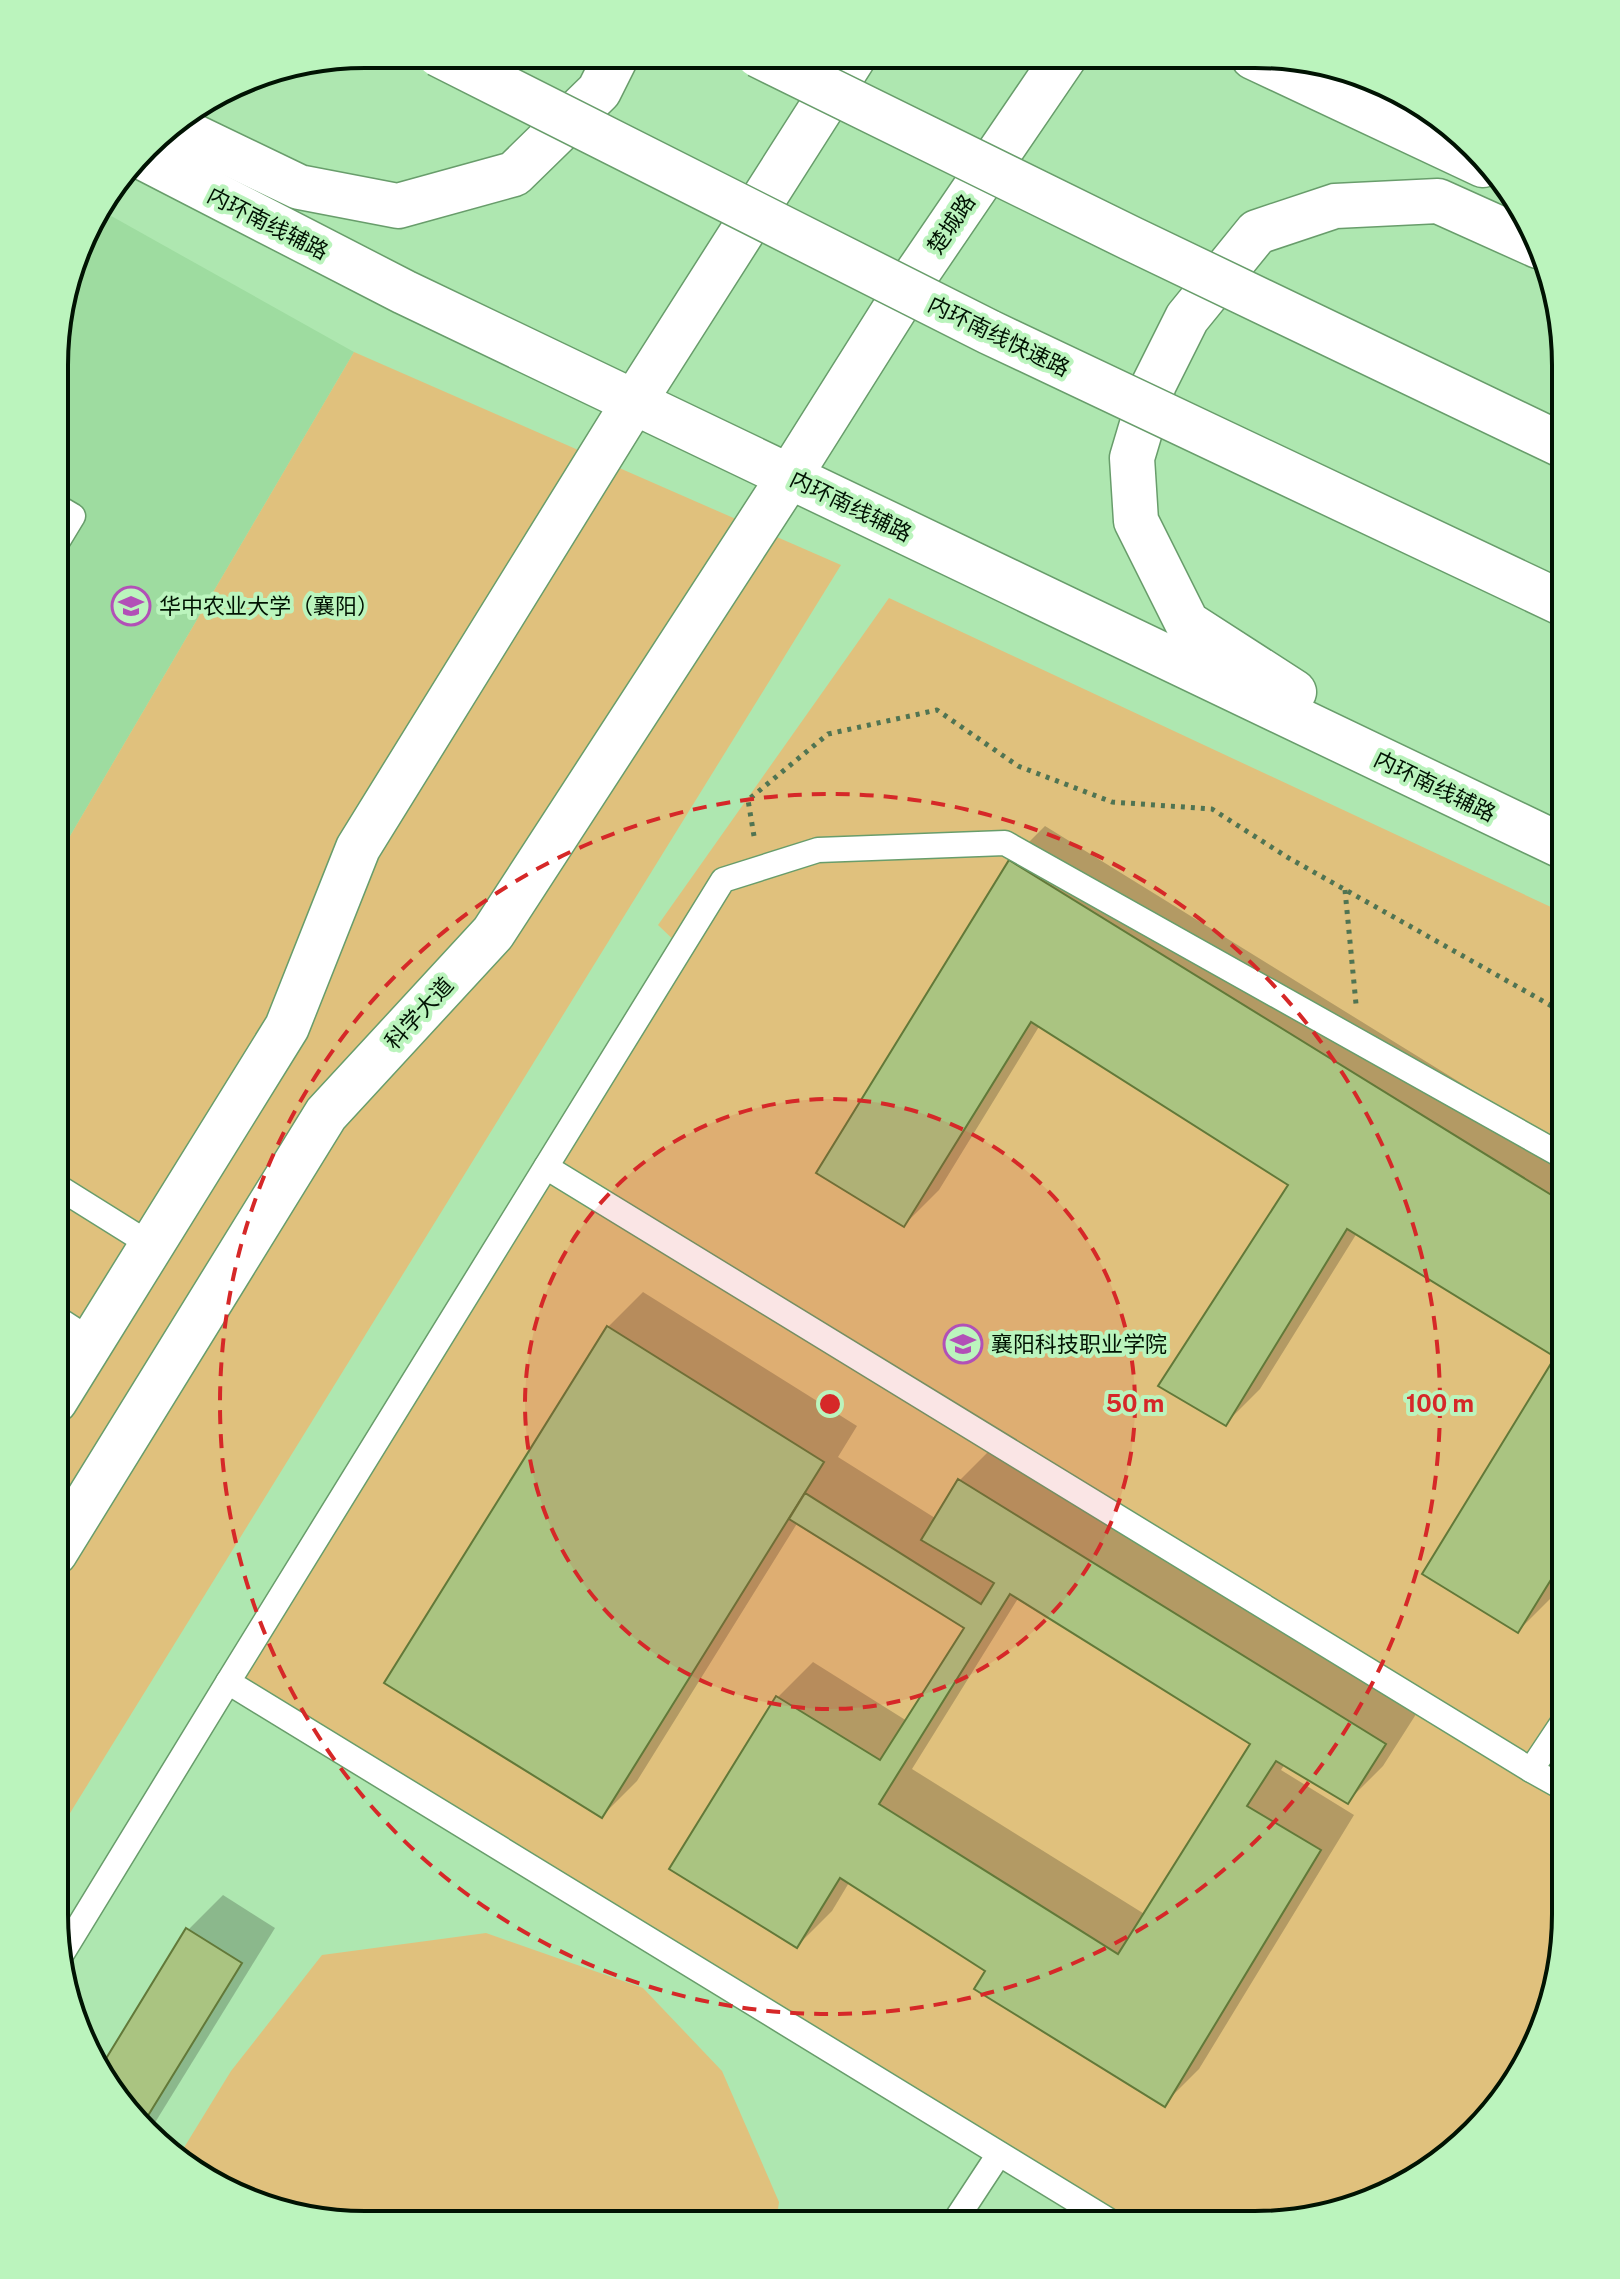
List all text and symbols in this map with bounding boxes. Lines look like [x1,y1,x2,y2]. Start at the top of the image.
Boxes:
street label: 内环南线辅路 [203,181,333,265]
street label: 楚城路 [922,189,980,259]
street label: 内环南线快速路 [924,291,1074,381]
street label: 内环南线辅路 [786,465,916,547]
school or university icon: 华中农业大学（襄阳） [110,585,152,627]
place label: 华中农业大学（襄阳） [159,593,379,619]
street label: 内环南线辅路 [1370,745,1500,827]
street label: 科学大道 [379,972,459,1054]
school or university icon: 襄阳科技职业学院 [942,1323,984,1365]
place label: 襄阳科技职业学院 [991,1331,1167,1357]
text: 50 m [1106,1389,1164,1417]
text: 100 m [1406,1389,1474,1417]
centre of rings [816,1390,844,1418]

